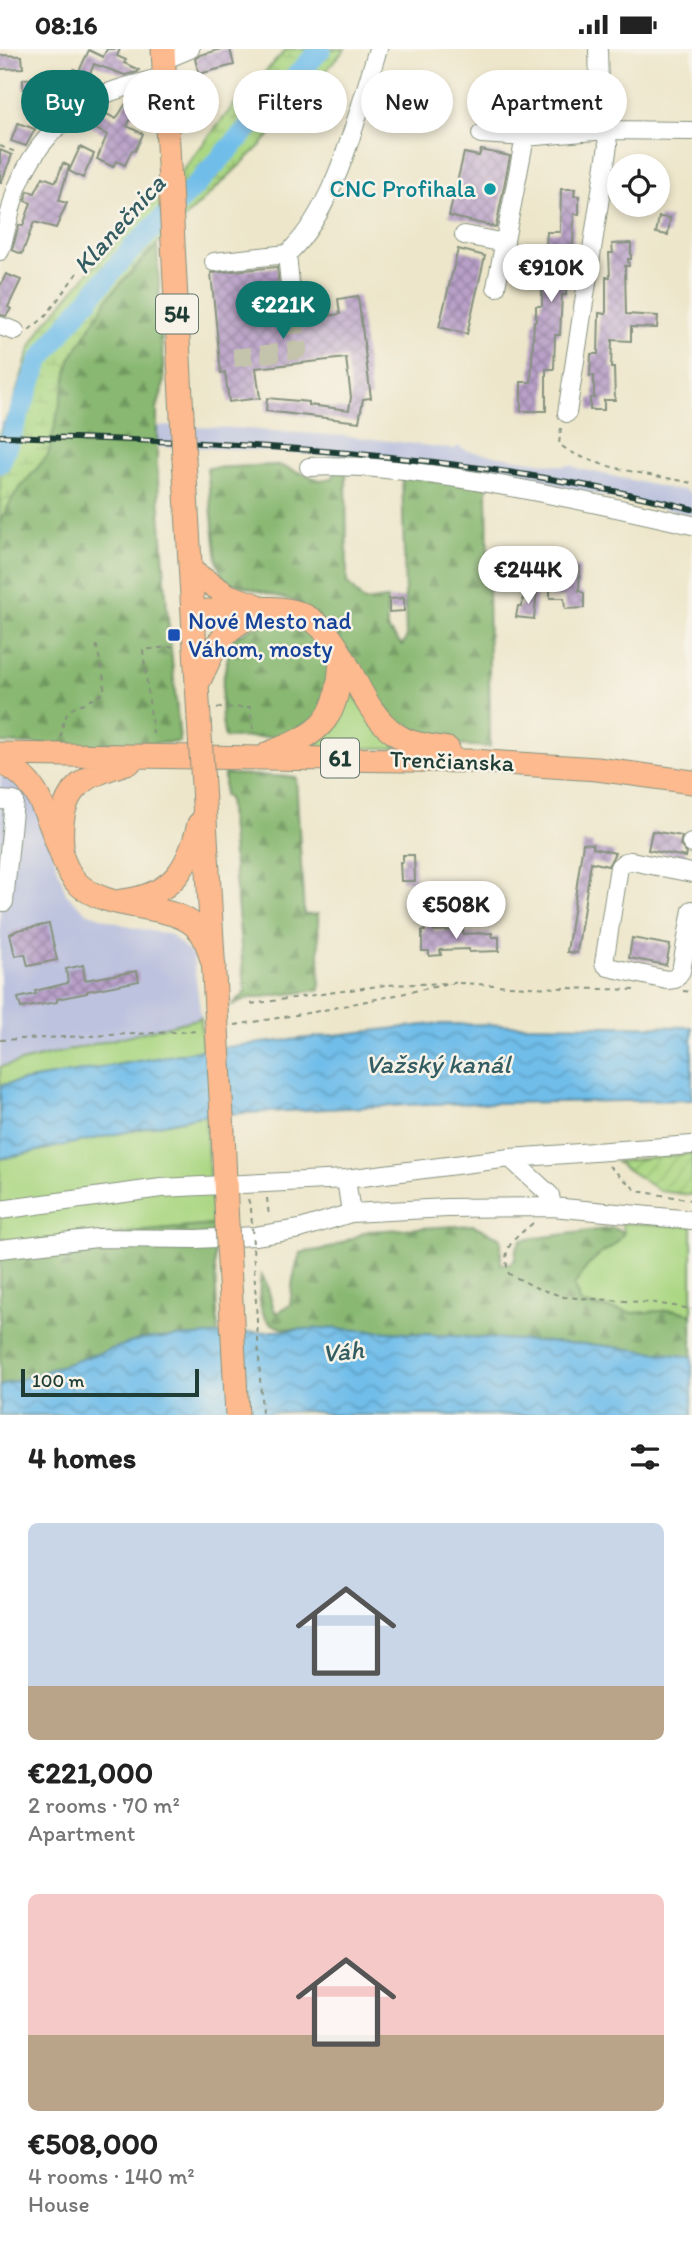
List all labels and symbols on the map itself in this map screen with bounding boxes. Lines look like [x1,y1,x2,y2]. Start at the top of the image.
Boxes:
water label: Klanečnica [66,167,172,280]
place label: CNC Profihala [329,174,477,203]
marker: CNC Profihala [482,181,498,197]
pin: €910K [502,245,600,304]
pin: €221K [234,281,332,341]
road number: 54 [156,295,198,333]
pin: €244K [479,547,577,606]
place label: Nové Mesto nad Váhom, mosty [188,606,352,663]
marker: Nové Mesto nad Váhom, mosty [166,627,182,643]
road number: 61 [321,739,359,778]
street label: Trenčianska [389,744,515,777]
pin: €508K [407,881,505,941]
water label: Važský kanál [365,1048,512,1080]
water label: Váh [321,1333,366,1369]
scale bar [21,1366,200,1398]

